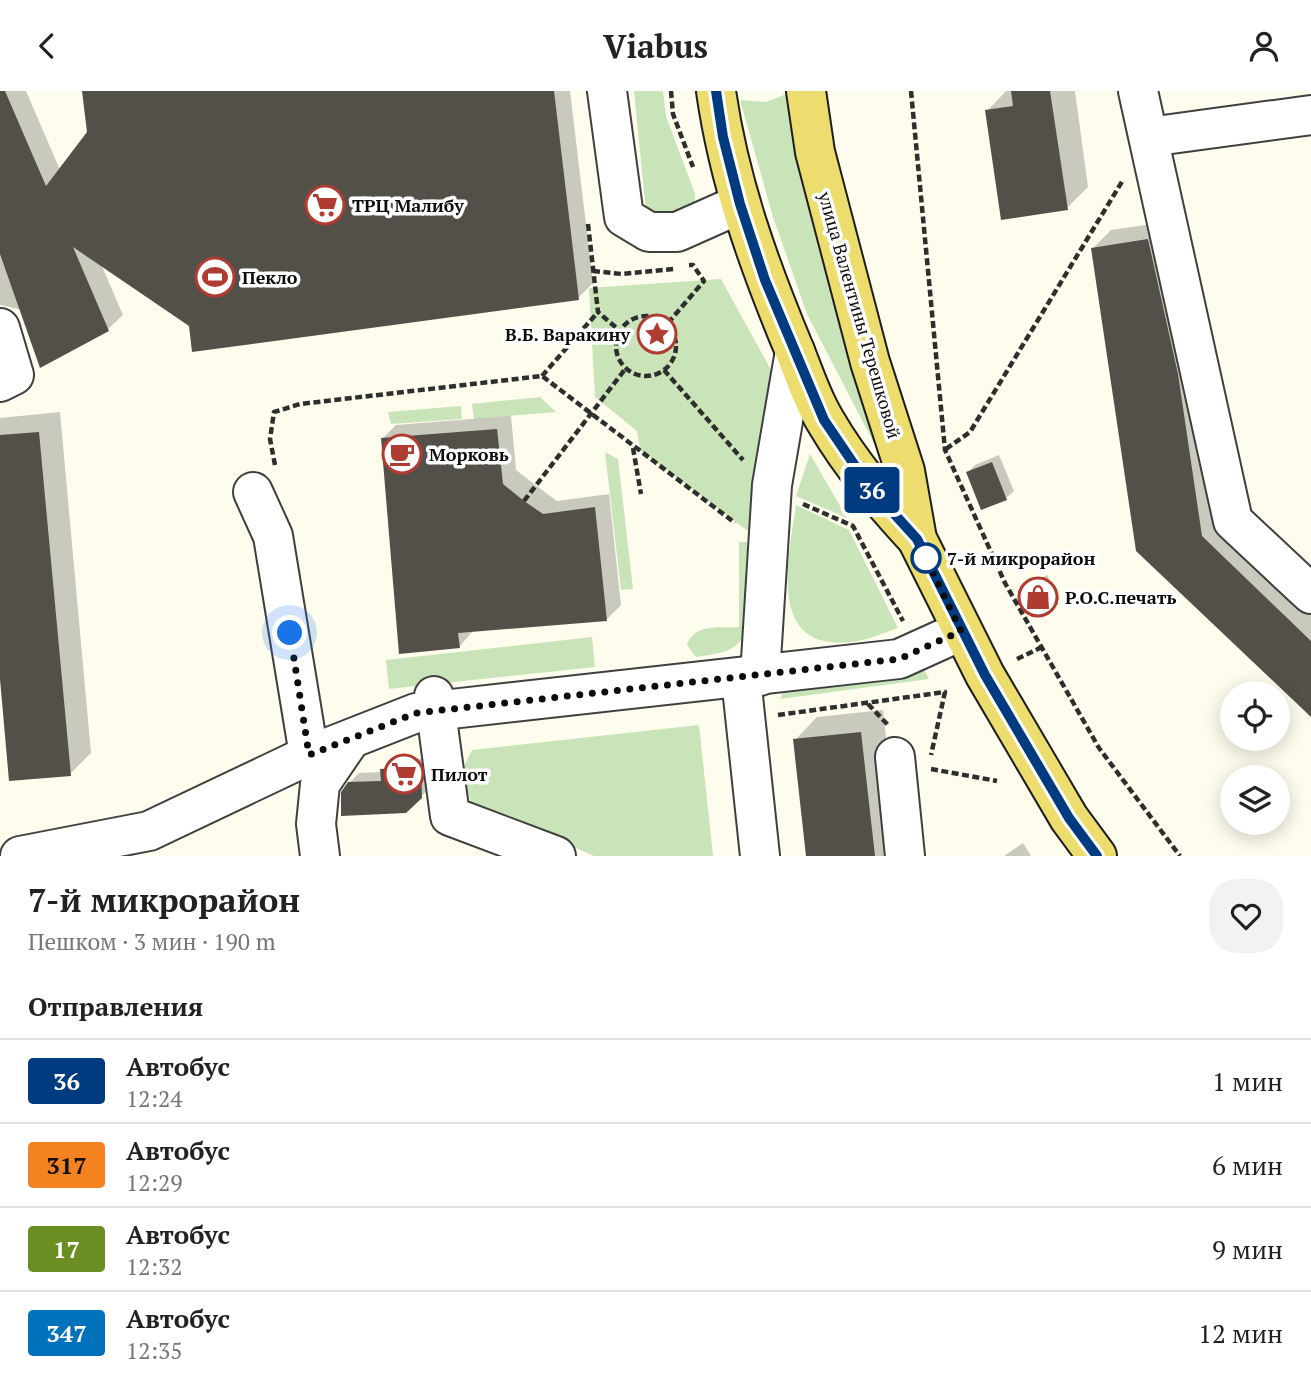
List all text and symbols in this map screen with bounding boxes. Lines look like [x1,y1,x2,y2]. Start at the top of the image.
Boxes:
text: Viabus [603,25,708,67]
icon: back [28,27,66,65]
icon: person [1245,27,1283,65]
supermarket icon: ТРЦ Малибу [304,184,346,226]
street label: улица Валентины Терешковой [813,188,907,441]
place label: ТРЦ Малибу [352,193,464,217]
sports icon: Пекло [194,256,236,298]
place label: Пекло [242,265,298,289]
place icon: В.Б. Варакину [636,313,678,355]
place label: В.Б. Варакину [505,322,630,346]
cafe icon: Морковь [381,433,423,475]
place label: Морковь [429,442,509,466]
line badge: 36 [840,467,903,513]
text: 36 [858,474,886,506]
marker: 7-й микрорайон [911,543,941,573]
place label: 7-й микрорайон [947,546,1096,570]
shop icon: Р.О.С.печать [1017,576,1059,618]
place label: Р.О.С.печать [1065,585,1176,609]
your location [272,615,307,650]
map controls [1220,681,1290,835]
button: locate [1220,681,1290,751]
supermarket icon: Пилот [383,753,425,795]
place label: Пилот [431,762,488,786]
button: layers [1220,765,1290,835]
text: 7-й микрорайон [28,878,300,921]
button: heart [1209,879,1283,953]
text: Пешком · 3 мин · 190 m [28,926,275,957]
text: Отправления [28,989,203,1023]
text: Автобус [126,1049,230,1083]
text: 1 мин [1212,1064,1283,1098]
text: 36 [53,1065,80,1097]
text: 12:24 [126,1083,183,1114]
text: Автобус [126,1133,230,1167]
text: 6 мин [1212,1148,1283,1182]
text: 317 [46,1149,87,1181]
text: 12:29 [126,1167,183,1198]
text: Автобус [126,1217,230,1251]
text: 9 мин [1212,1232,1283,1266]
text: 17 [53,1233,80,1265]
text: 12:32 [126,1251,183,1282]
text: Автобус [126,1301,230,1335]
text: 12 мин [1198,1316,1283,1350]
text: 347 [46,1317,87,1349]
text: 12:35 [126,1335,183,1366]

